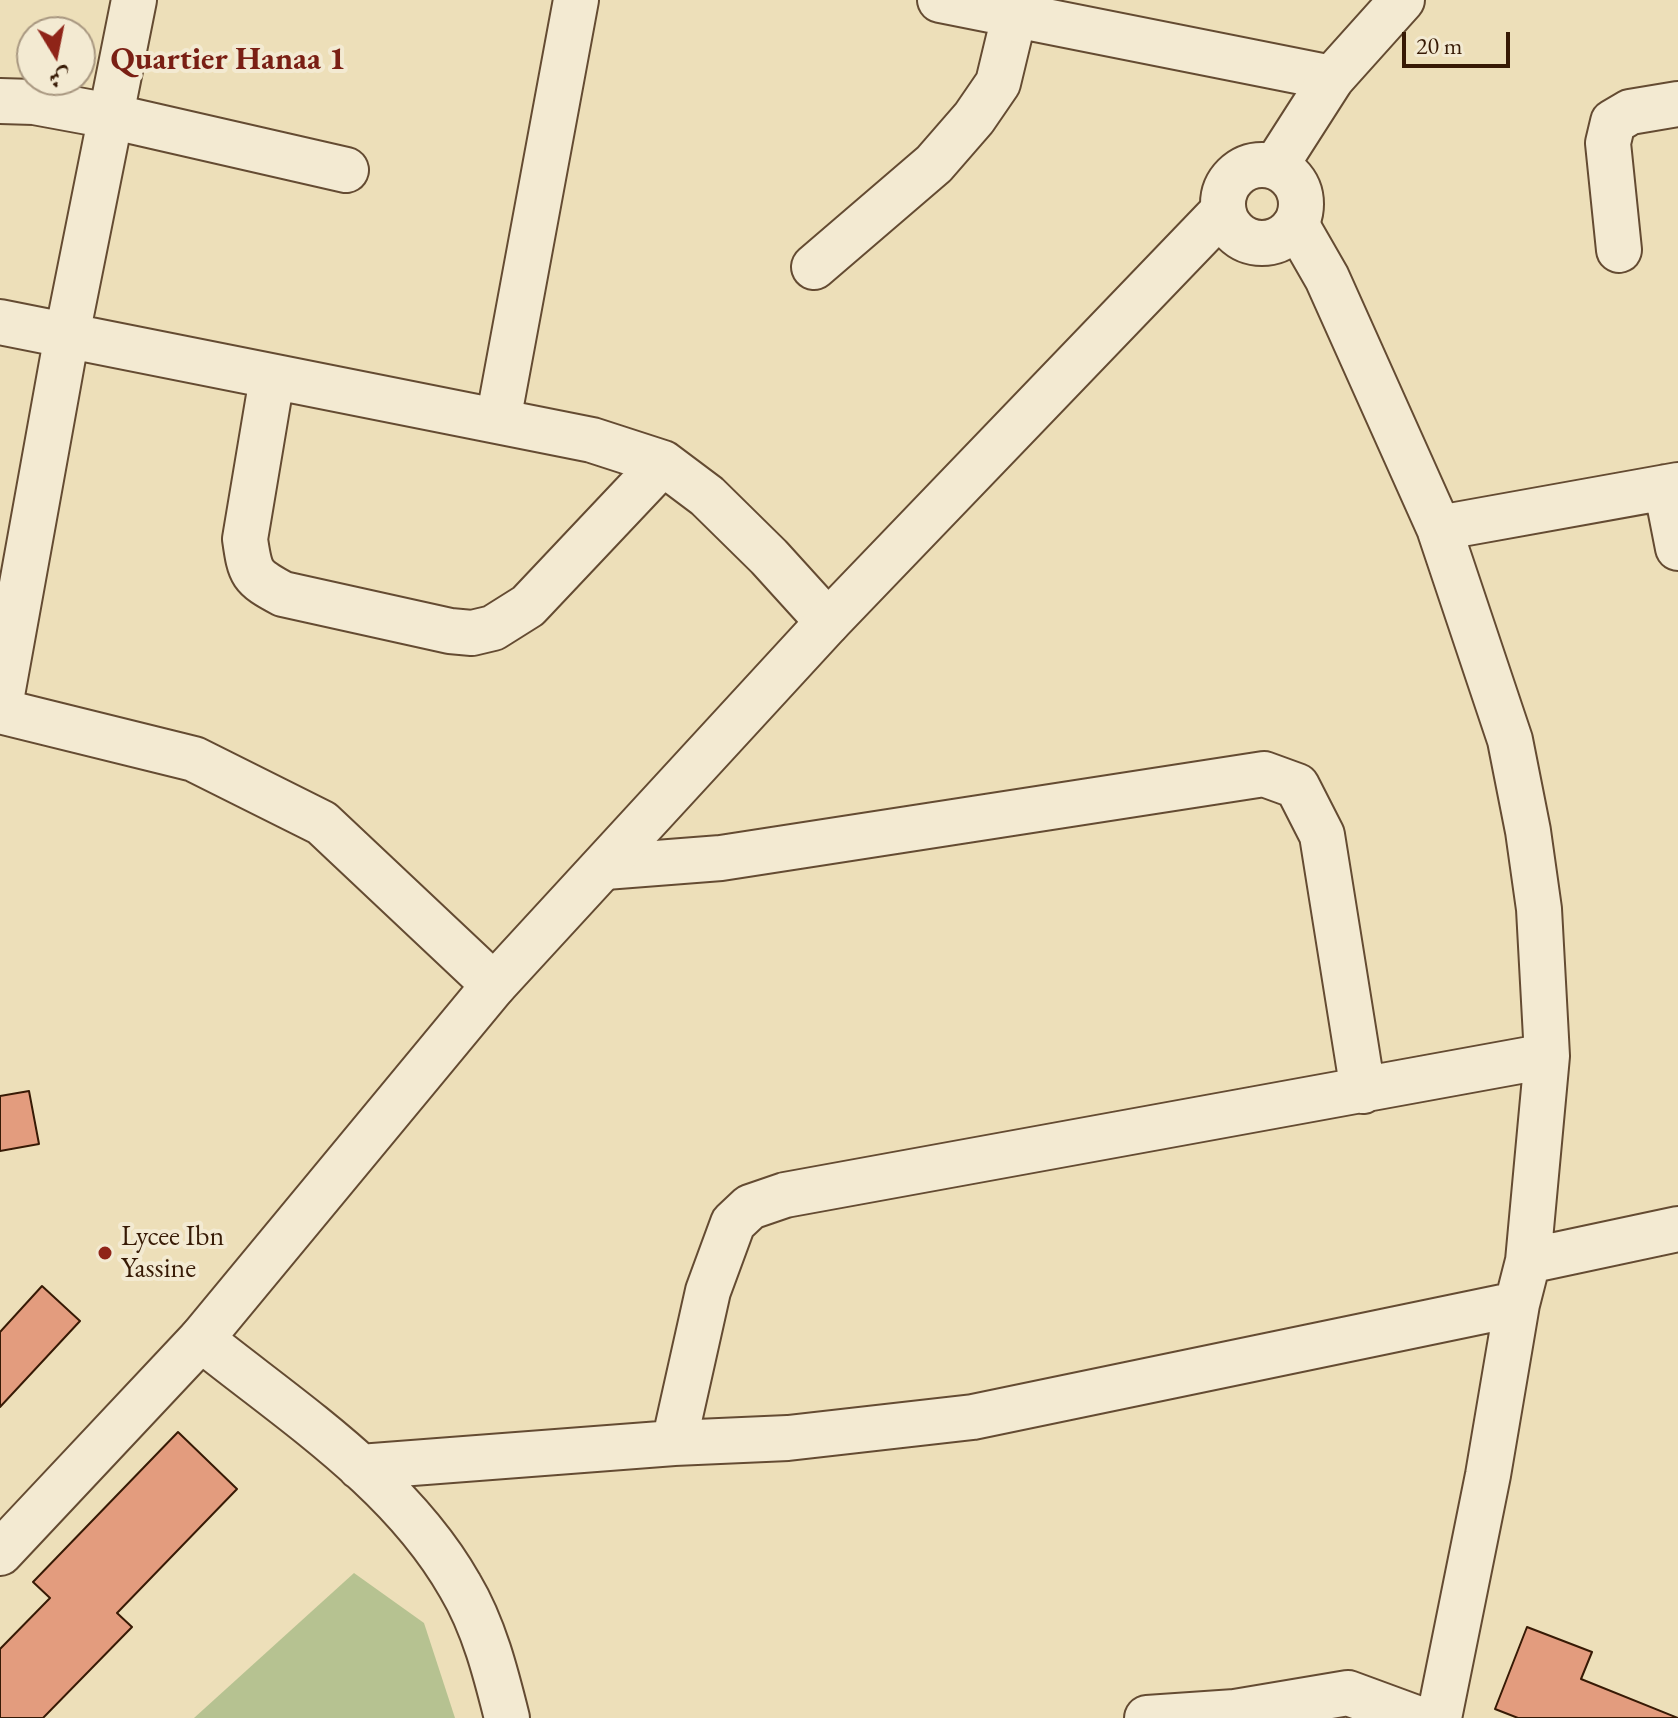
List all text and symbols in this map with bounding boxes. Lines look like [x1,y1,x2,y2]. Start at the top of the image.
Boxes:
north arrow [16,16,96,96]
scale bar [1406,16,1514,66]
text: 20 m [1416,30,1463,61]
district label: Quartier Hanaa 1 [110,41,346,79]
text: ش [47,62,73,94]
place label: Lycee Ibn Yassine [121,1220,224,1286]
marker: Lycee Ibn Yassine [96,1244,114,1262]

